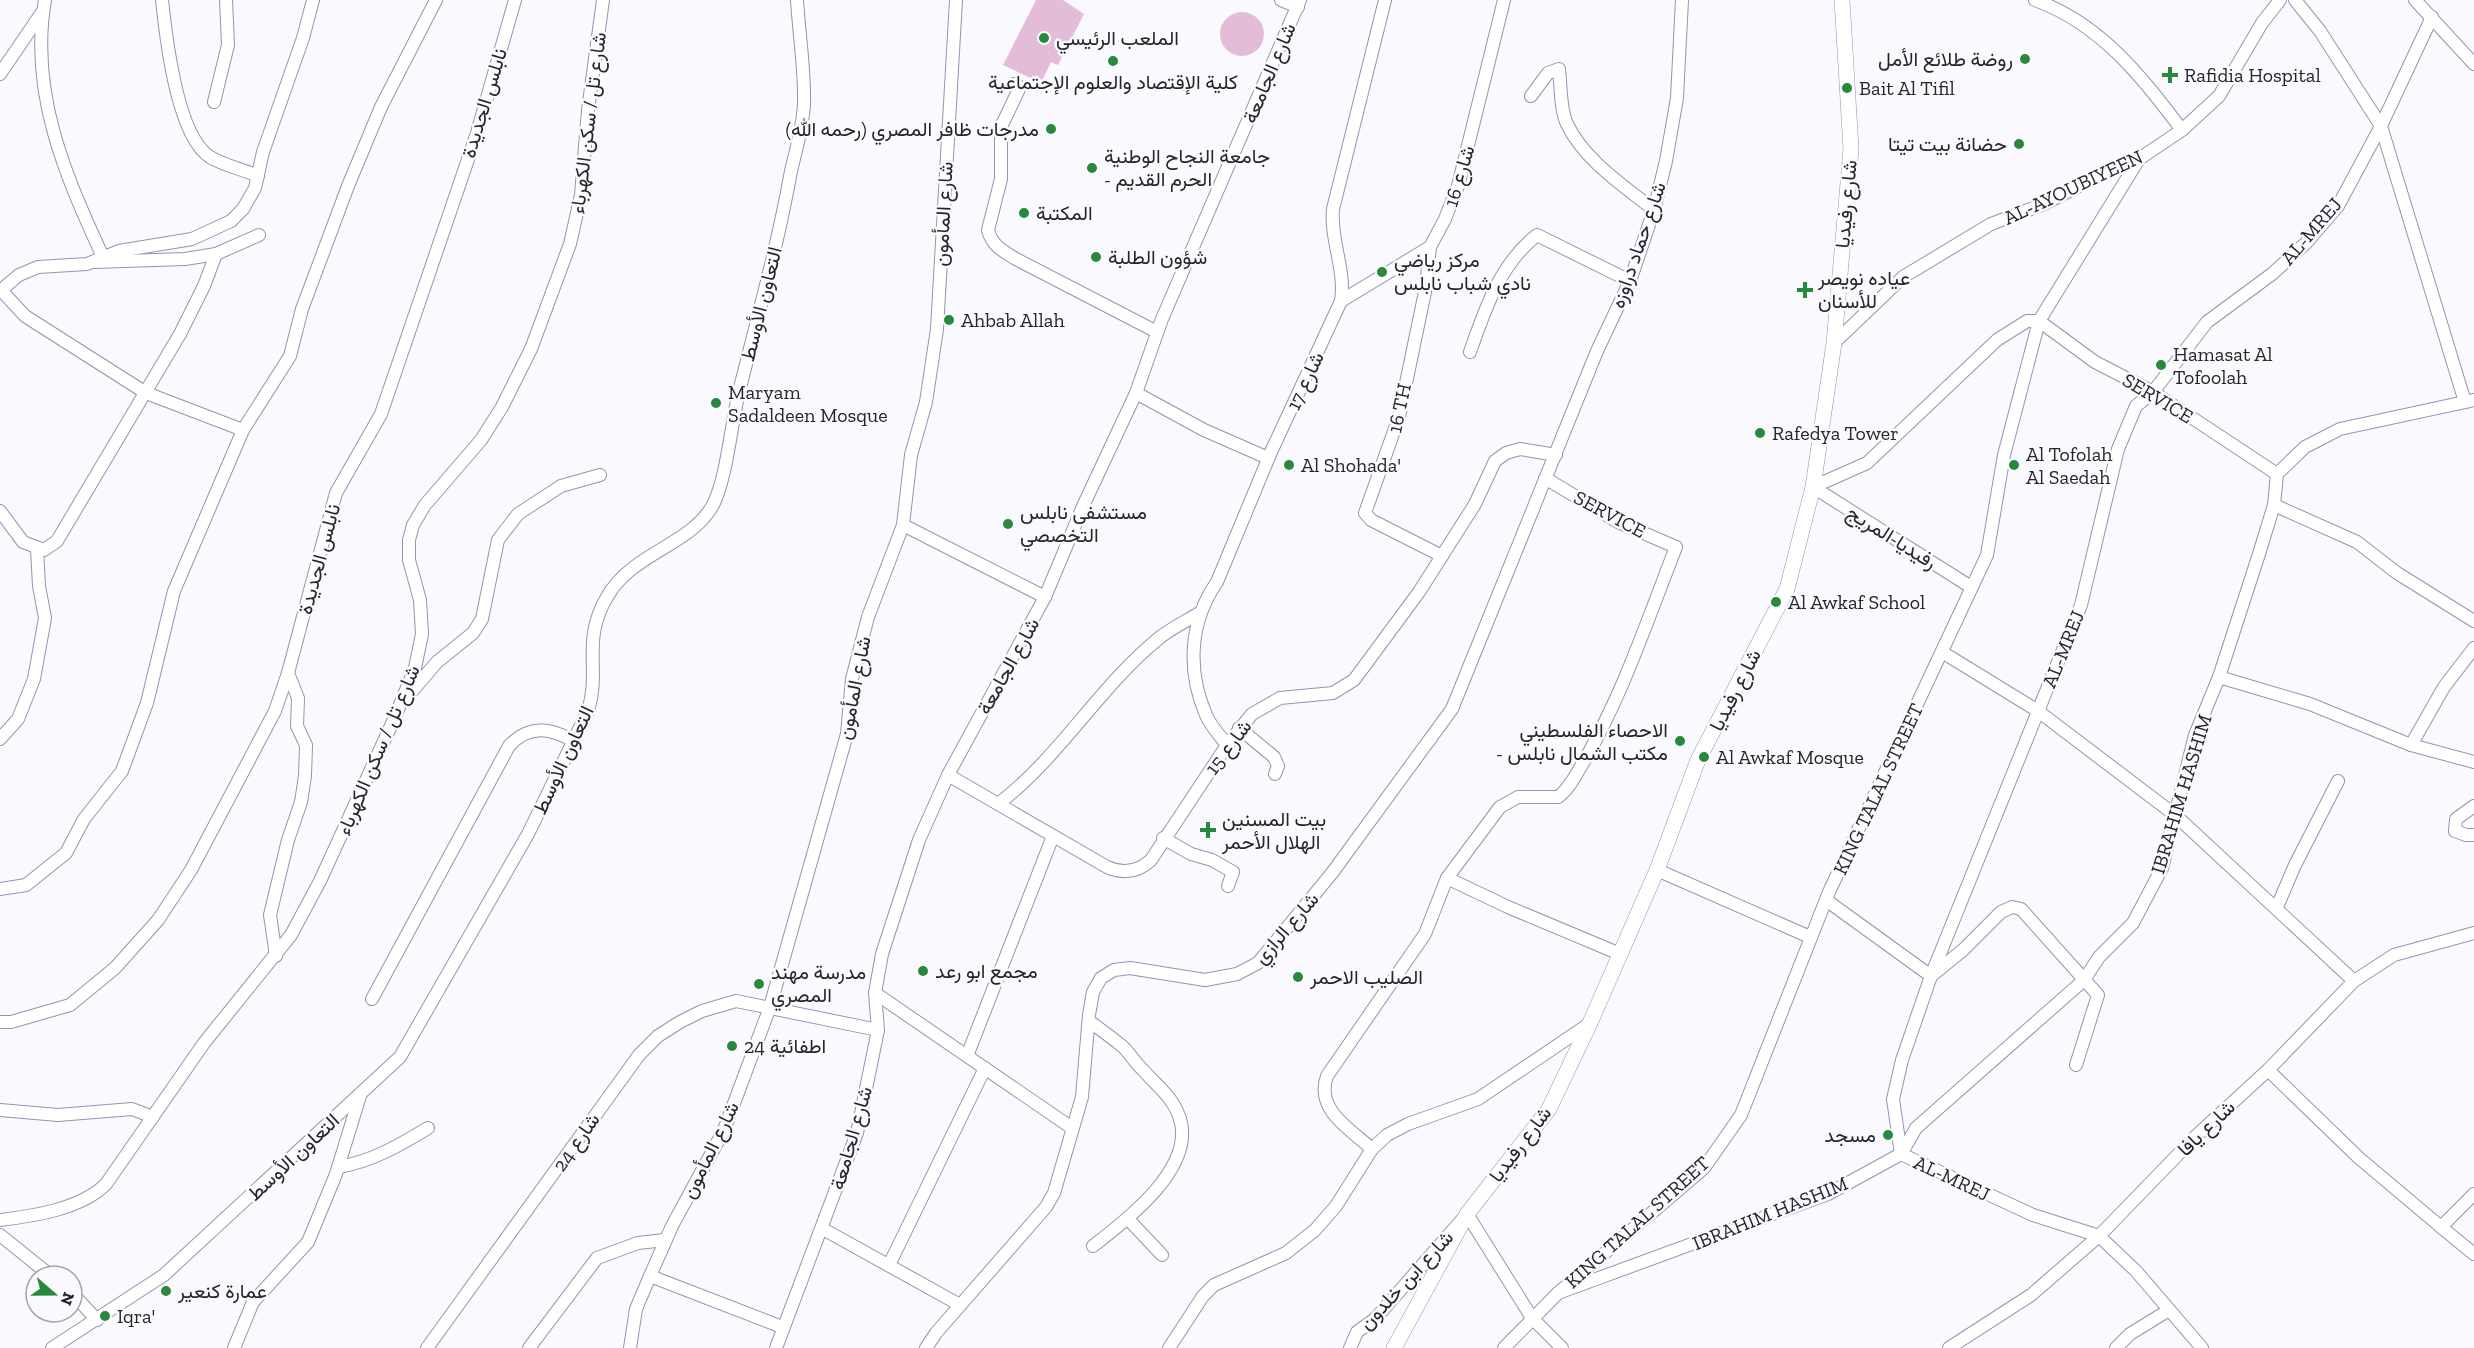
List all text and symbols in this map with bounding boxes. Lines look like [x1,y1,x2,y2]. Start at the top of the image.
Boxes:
street label: شارع الجامعة [1237,19,1303,127]
place label: الملعب الرئيسي [1056,26,1179,55]
street label: شارع تل / سكن الكهرباء [565,31,613,215]
marker: الملعب الرئيسي [1037,31,1051,45]
street label: نابلس الجديدة [456,45,512,161]
place label: روضة طلائع الأمل [1878,47,2013,73]
marker: روضة طلائع الأمل [2018,52,2032,66]
marker: كلية الإقتصاد والعلوم الإجتماعية [1106,54,1120,68]
place label: Rafidia Hospital [2184,63,2321,87]
marker: Rafidia Hospital [2161,66,2179,84]
place label: كلية الإقتصاد والعلوم الإجتماعية [988,70,1238,95]
place label: Bait Al Tifil [1859,76,1955,100]
marker: Bait Al Tifil [1840,81,1854,95]
place label: مدرجات ظافر المصري (رحمه الله) [785,117,1039,146]
marker: مدرجات ظافر المصري (رحمه الله) [1044,122,1058,136]
place label: حضانة بيت تيتا [1888,132,2007,156]
marker: حضانة بيت تيتا [2012,137,2026,151]
street label: شارع 16 [1438,142,1482,210]
place label: جامعة النجاح الوطنية - الحرم القديم [1104,144,1270,192]
street label: AL-AYOUBIYEEN [1999,144,2147,230]
street label: شارع رفيديا [1830,159,1864,249]
street label: شارع المأمون [928,161,960,267]
marker: جامعة النجاح الوطنية - الحرم القديم [1085,161,1099,175]
street label: شارع حماد دراوزه [1605,179,1673,312]
street label: AL-MREJ [2275,192,2347,270]
place label: المكتبة [1036,201,1093,225]
marker: المكتبة [1017,206,1031,220]
street label: التعاون الأوسط [735,244,788,364]
place label: شؤون الطلبة [1108,245,1207,270]
place label: مركز رياضي نادي شباب نابلس [1394,248,1531,300]
marker: شؤون الطلبة [1089,250,1103,264]
marker: مركز رياضي نادي شباب نابلس [1375,265,1389,279]
place label: عياده نويصر للأسنان [1817,266,1910,313]
marker: عياده نويصر للأسنان [1796,281,1814,299]
place label: Ahbab Allah [961,308,1065,332]
marker: Ahbab Allah [942,313,956,327]
place label: Hamasat Al Tofoolah [2173,342,2273,389]
street label: شارع 17 [1281,348,1331,415]
marker: Hamasat Al Tofoolah [2154,358,2168,372]
street label: SERVICE [2118,368,2198,428]
place label: Maryam Sadaldeen Mosque [728,380,888,427]
street label: 16 TH [1382,381,1416,435]
marker: Maryam Sadaldeen Mosque [709,396,723,410]
place label: Rafedya Tower [1772,421,1899,445]
marker: Rafedya Tower [1753,426,1767,440]
place label: Al Tofolah Al Saedah [2026,442,2113,489]
place label: Al Shohada' [1301,453,1401,477]
marker: Al Shohada' [1282,458,1296,472]
marker: Al Tofolah Al Saedah [2007,458,2021,472]
street label: SERVICE [1570,485,1650,543]
place label: مستشفى نابلس التخصصي [1020,500,1147,552]
street label: رفيديا-المريج [1842,500,1941,576]
street label: نابلس الجديدة [293,501,345,617]
marker: مستشفى نابلس التخصصي [1001,517,1015,531]
place label: Al Awkaf School [1788,590,1925,614]
marker: Al Awkaf School [1769,595,1783,609]
street label: AL-MREJ [2037,607,2089,691]
street label: شارع الجامعة [972,614,1046,719]
street label: شارع المأمون [832,634,878,742]
street label: شارع رفيديا [1704,645,1768,736]
street label: شارع تل / سكن الكهرباء [331,661,427,840]
street label: KING TALAL STREET [1828,700,1928,878]
street label: التعاون الأوسط [527,702,600,819]
street label: IBRAHIM HASHIM [2145,711,2217,877]
street label: شارع 15 [1200,715,1258,780]
place label: الاحصاء الفلسطيني - مكتب الشمال نابلس [1496,718,1668,765]
marker: الاحصاء الفلسطيني - مكتب الشمال نابلس [1673,734,1687,748]
place label: Al Awkaf Mosque [1716,745,1864,769]
marker: Al Awkaf Mosque [1697,750,1711,764]
place label: بيت المسنين الهلال الأحمر [1221,807,1326,855]
marker: بيت المسنين الهلال الأحمر [1199,821,1217,839]
street label: شارع الرازي [1248,887,1327,972]
place label: مجمع ابو رعد [935,959,1038,985]
place label: مدرسة مهند المصري [771,960,866,1012]
marker: مجمع ابو رعد [916,964,930,978]
place label: الصليب الاحمر [1309,965,1423,990]
marker: الصليب الاحمر [1291,970,1305,984]
marker: مدرسة مهند المصري [752,977,766,991]
place label: اطفائية 24 [744,1034,826,1058]
marker: اطفائية 24 [725,1039,739,1053]
street label: شارع الجامعة [825,1083,879,1193]
street label: شارع يافا [2172,1095,2241,1163]
street label: شارع المأمون [676,1098,746,1203]
street label: شارع رفيديا [1484,1101,1558,1188]
street label: التعاون الأوسط [242,1108,345,1206]
street label: شارع 24 [547,1108,606,1177]
place label: مسجد [1824,1123,1876,1147]
marker: مسجد [1881,1128,1895,1142]
street label: AL-MREJ [1910,1150,1994,1206]
street label: KING TALAL STREET [1560,1151,1714,1293]
street label: IBRAHIM HASHIM [1689,1171,1851,1255]
street label: شارع ابن خلدون [1354,1225,1460,1336]
north arrow [24,1264,84,1324]
place label: عمارة كنعير [177,1279,267,1304]
marker: عمارة كنعير [159,1284,173,1298]
text: N [57,1290,79,1308]
place label: Iqra' [117,1304,155,1328]
marker: Iqra' [98,1309,112,1323]

